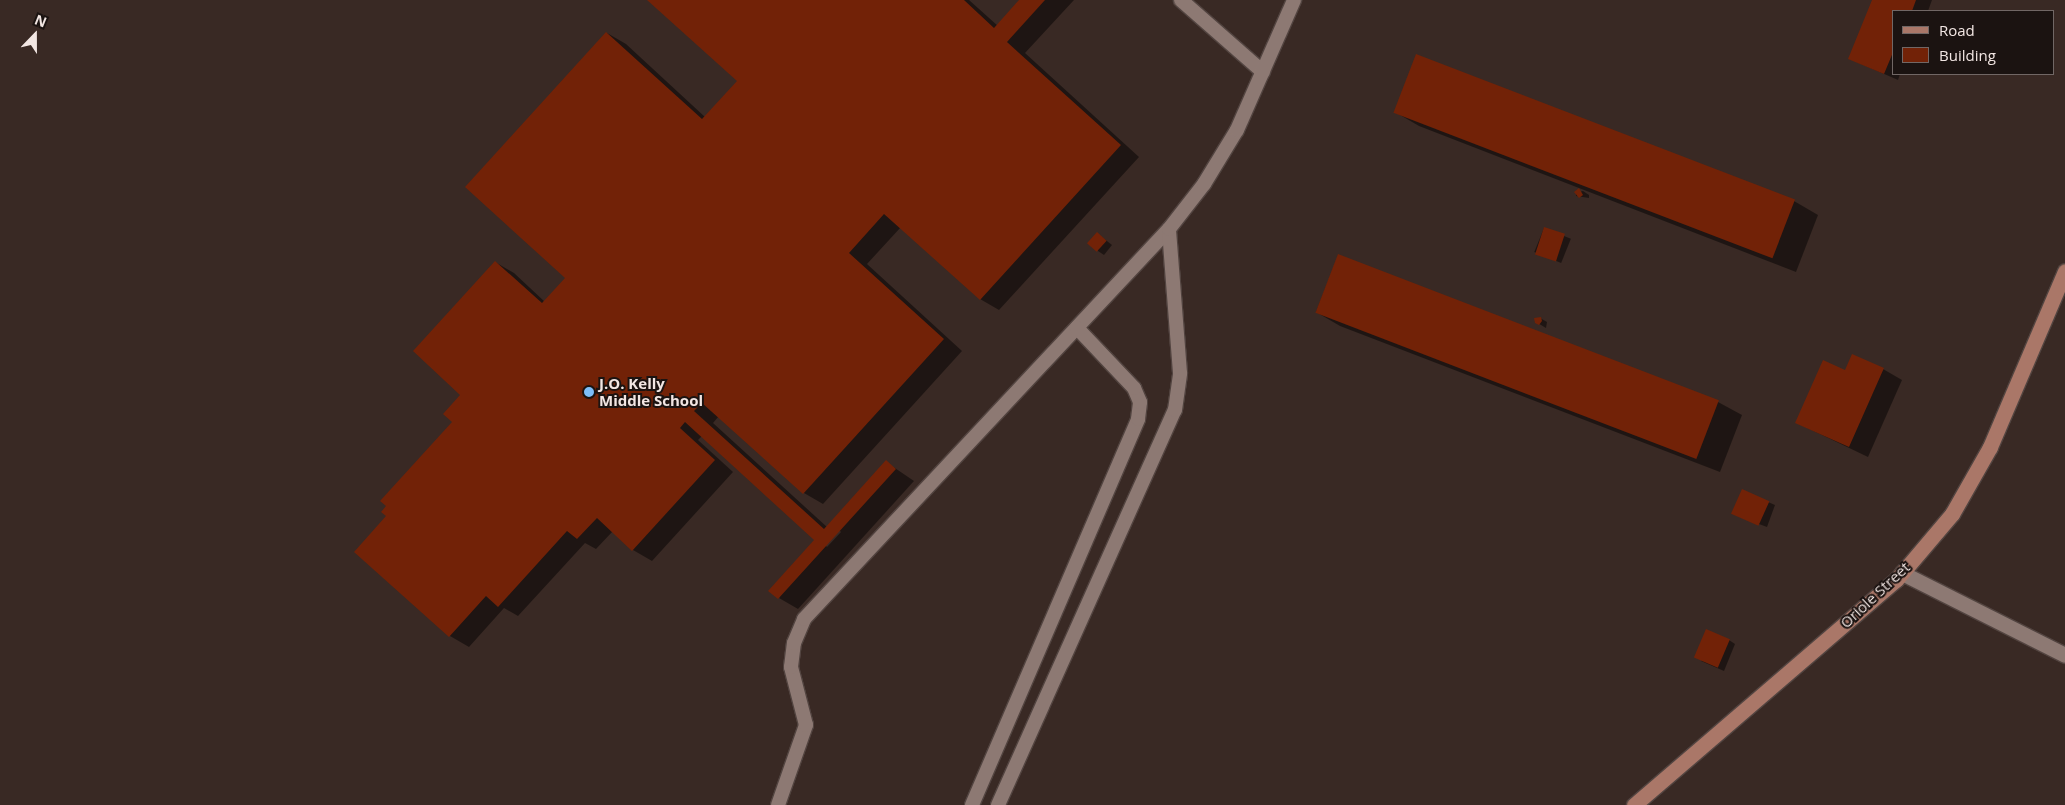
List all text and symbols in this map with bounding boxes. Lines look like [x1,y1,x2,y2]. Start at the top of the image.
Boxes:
north arrow [10,10,60,60]
text: N [32,10,50,32]
legend [1892,10,2055,75]
text: Road [1939,20,1975,40]
text: Building [1939,45,1996,65]
place label: J.O. Kelly Middle School [599,374,703,409]
marker: J.O. Kelly Middle School [583,386,595,398]
street label: Oriole Street [1836,558,1914,632]

